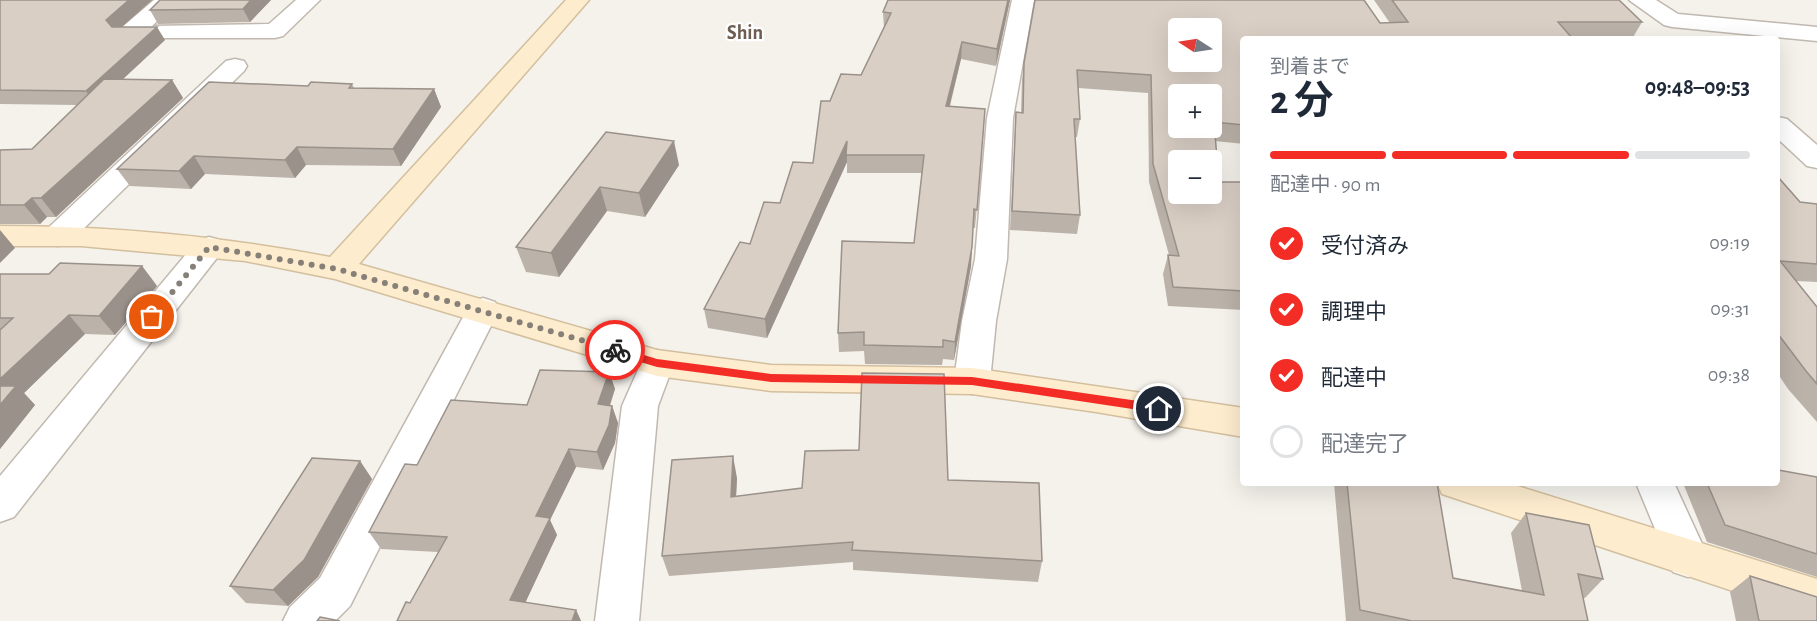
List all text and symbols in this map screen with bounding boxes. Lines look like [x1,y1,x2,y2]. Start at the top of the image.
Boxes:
north arrow [1168,18,1222,72]
map controls [1168,18,1222,204]
district label: Shin [727,23,763,43]
text: 到着まで [1270,57,1350,77]
text: 09:48–09:53 [1645,76,1750,98]
text: 2 分 [1270,82,1333,121]
button: + [1168,84,1222,138]
button: − [1168,150,1222,204]
text: 配達中 · 90 m [1270,175,1380,195]
icon: check [1270,227,1303,260]
text: 09:19 [1709,233,1750,253]
text: 受付済み [1321,235,1409,257]
pin [126,291,177,342]
icon: check [1270,293,1303,326]
text: 09:31 [1710,299,1750,319]
icon: bag [135,300,168,333]
text: 調理中 [1321,301,1387,323]
courier [585,320,645,380]
icon: bike [599,334,632,367]
icon: check [1270,359,1303,392]
text: 09:38 [1708,365,1750,385]
text: 配達中 [1321,367,1387,389]
pin [1133,383,1184,434]
icon: home [1142,392,1175,425]
text: 配達完了 [1321,433,1409,455]

